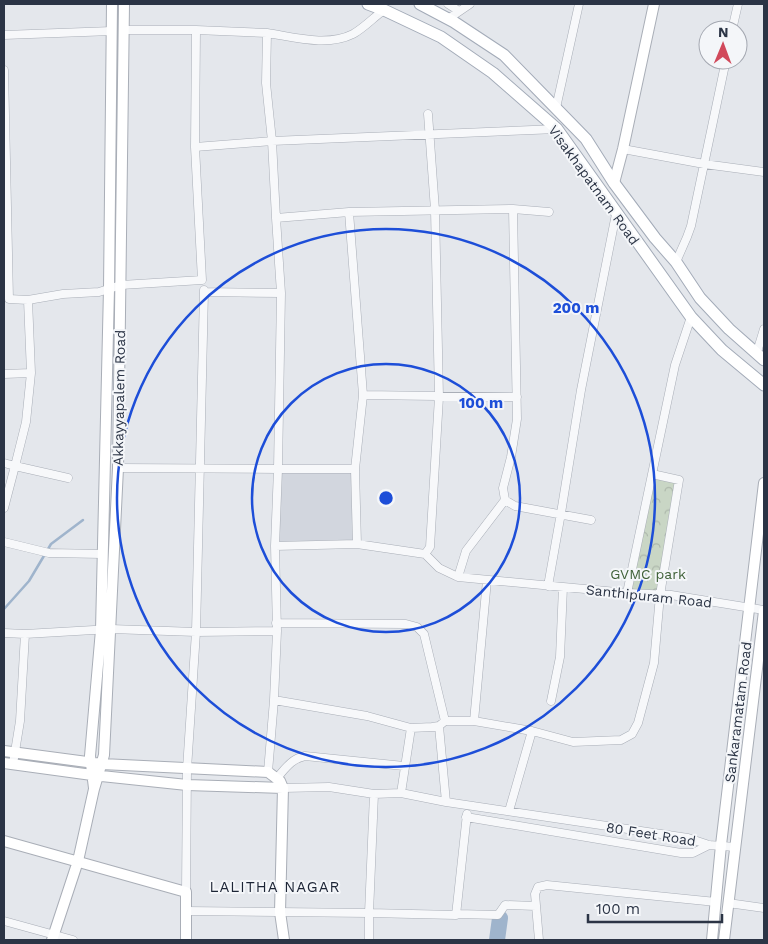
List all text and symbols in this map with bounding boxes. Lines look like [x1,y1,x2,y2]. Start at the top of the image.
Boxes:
north arrow [698,20,748,70]
text: N [718,24,729,40]
street label: Visakhapatnam Road [545,122,643,248]
text: 200 m [553,299,599,317]
street label: Akkayyapalem Road [110,330,128,466]
text: 100 m [459,394,503,412]
centre of rings [377,489,395,507]
park label: GVMC park [610,566,686,582]
street label: Santhipuram Road [585,581,713,611]
street label: Sankaramatam Road [721,641,755,783]
street label: 80 Feet Road [605,819,697,849]
district label: LALITHA NAGAR [209,878,341,896]
scale bar [588,892,722,924]
text: 100 m [596,900,640,918]

